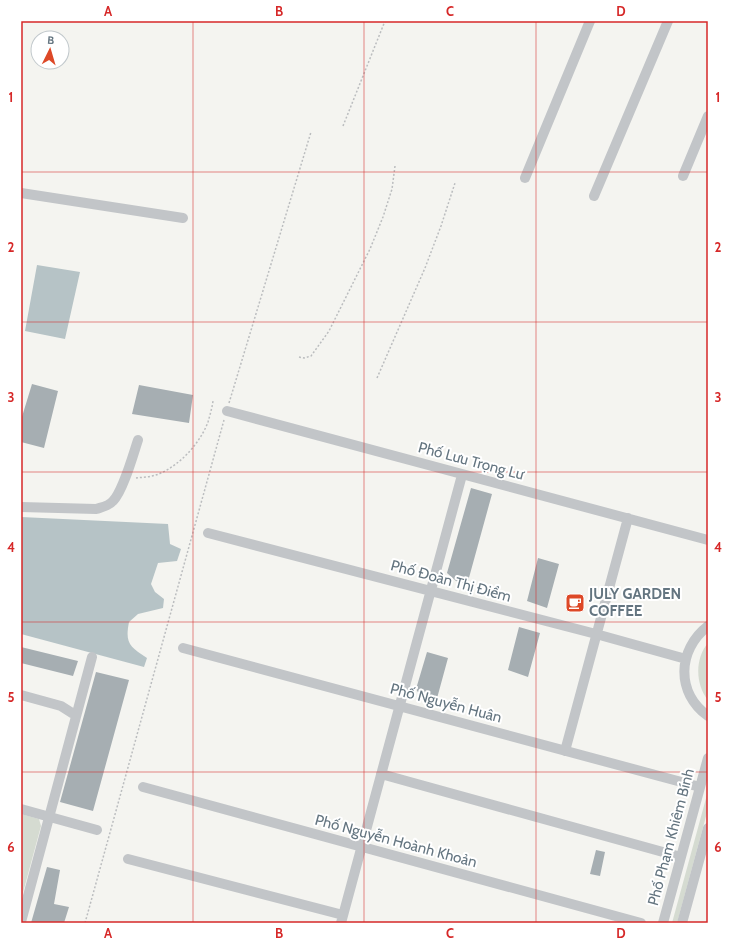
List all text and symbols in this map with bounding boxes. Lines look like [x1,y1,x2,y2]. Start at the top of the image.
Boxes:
text: A [104,3,113,19]
text: B [275,3,283,19]
text: C [446,3,454,19]
text: D [616,3,626,19]
north arrow [30,30,70,70]
text: B [47,33,55,47]
text: 1 [9,89,13,105]
text: 1 [716,89,720,105]
text: 2 [8,239,15,255]
text: 2 [715,239,722,255]
text: 3 [7,389,15,405]
text: 3 [714,389,722,405]
street label: Phố Lưu Trọng Lư [416,438,527,484]
text: 4 [7,539,15,555]
text: 4 [714,539,722,555]
street label: Phố Đoàn Thị Điểm [389,556,513,606]
place label: JULY GARDEN COFFEE [588,585,681,620]
cafe icon: JULY GARDEN COFFEE [564,592,586,614]
street label: Phố Nguyễn Huân [388,679,504,727]
text: 5 [8,689,15,705]
text: 5 [715,689,722,705]
street label: Phố Phạm Khiêm Bính [644,766,698,908]
street label: Phố Nguyễn Hoành Khoản [313,811,479,871]
text: 6 [7,839,15,855]
text: 6 [714,839,722,855]
text: A [104,925,113,941]
text: B [275,925,283,941]
text: C [446,925,454,941]
text: D [616,925,626,941]

